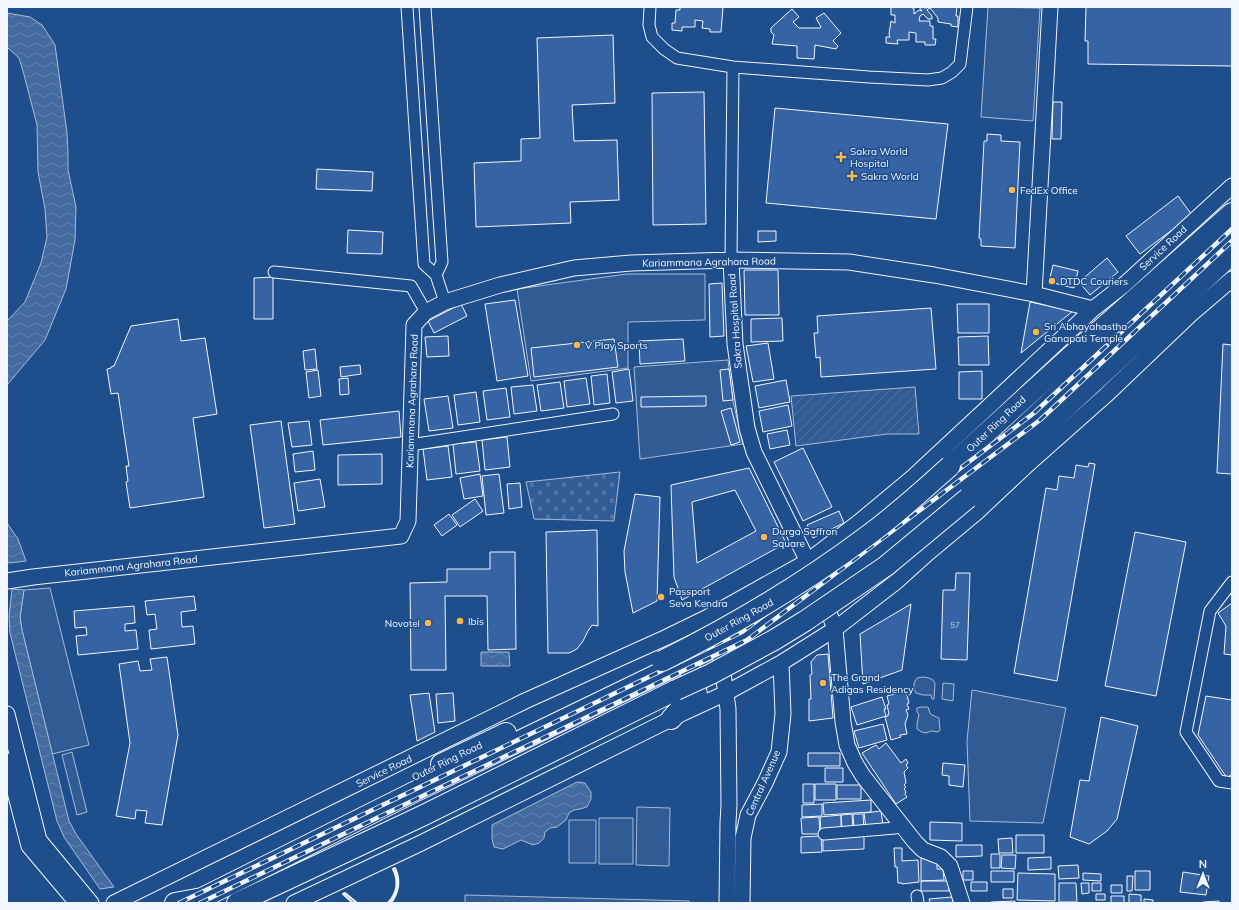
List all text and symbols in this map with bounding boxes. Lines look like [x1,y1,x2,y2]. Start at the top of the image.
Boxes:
place label: Sakra World Hospital [850,145,908,170]
marker: Sakra World Hospital [835,151,847,163]
marker: Sakra World [846,170,858,182]
place label: Sakra World [861,170,919,183]
place label: FedEx Office [1020,184,1078,197]
marker: FedEx Office [1007,185,1017,195]
street label: Service Road [1136,223,1190,273]
street label: Kariammana Agrahara Road [642,254,776,270]
street label: Sakra Hospital Road [725,273,745,369]
place label: DTDC Couriers [1060,275,1128,288]
marker: DTDC Couriers [1047,276,1057,286]
place label: Sri Abhayahastha Ganapati Temple [1044,320,1127,345]
marker: Sri Abhayahastha Ganapati Temple [1031,327,1041,337]
street label: Kariammana Agrahara Road [403,334,421,468]
place label: V Play Sports [585,339,648,352]
marker: V Play Sports [572,340,582,350]
street label: Outer Ring Road [963,393,1029,455]
place label: Durga Saffron Square [772,525,838,550]
marker: Durga Saffron Square [759,532,769,542]
street label: Kariammana Agrahara Road [64,553,198,579]
place label: Passport Seva Kendra [669,585,728,610]
marker: Passport Seva Kendra [656,592,666,602]
street label: Outer Ring Road [702,596,776,644]
place label: Ibis [468,615,484,628]
marker: Ibis [455,616,465,626]
place label: Novotel [385,617,420,630]
marker: Novotel [423,618,433,628]
house number: 57 [950,620,960,630]
place label: The Grand Adigas Residency [831,671,914,696]
marker: The Grand Adigas Residency [818,678,828,688]
street label: Outer Ring Road [410,738,484,784]
street label: Central Avenue [743,748,783,818]
street label: Service Road [354,752,414,790]
north arrow [1183,854,1223,894]
text: N [1199,857,1207,871]

